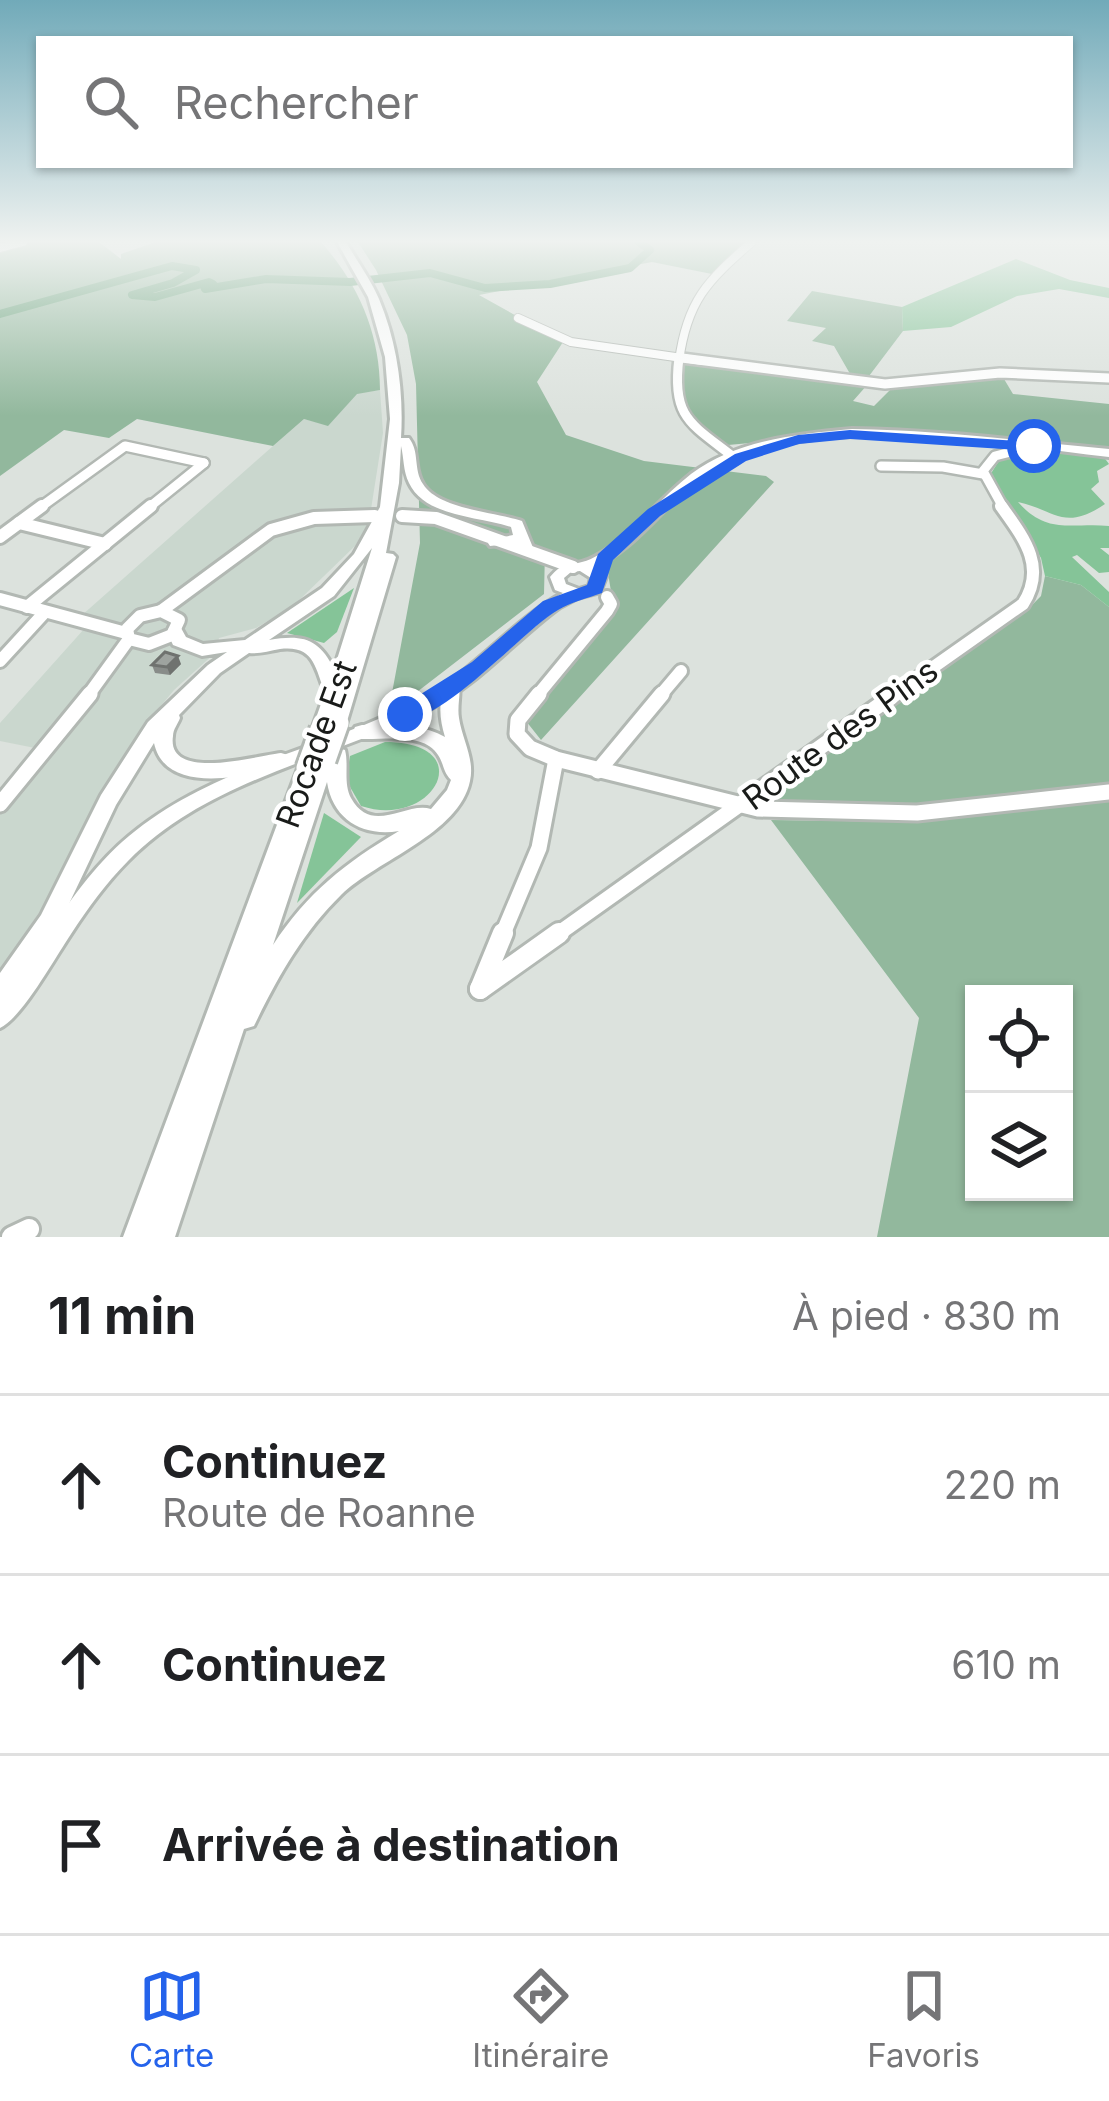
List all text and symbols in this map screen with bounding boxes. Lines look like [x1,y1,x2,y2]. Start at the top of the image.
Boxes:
search box [36,36,1073,168]
icon: search [78,69,144,135]
text: Rechercher [174,75,419,130]
route start [1007,419,1061,473]
street label: Route des Pins [735,650,945,818]
street label: Rocade Est [267,655,365,833]
route end [378,687,432,741]
map controls [965,985,1073,1201]
button: locate [965,985,1073,1093]
button: layers [965,1093,1073,1201]
text: 11 min [48,1285,196,1346]
text: À pied · 830 m [792,1292,1061,1339]
text: Continuez [162,1434,387,1489]
icon: ahead [48,1452,114,1518]
text: 220 m [944,1461,1061,1508]
text: Route de Roanne [162,1489,476,1536]
icon: ahead [48,1632,114,1698]
text: Continuez [162,1637,387,1692]
text: 610 m [951,1641,1061,1688]
icon: arrive [48,1812,114,1878]
text: Arrivée à destination [162,1817,620,1872]
tab: Carte [129,1963,214,2075]
tab: Itinéraire [472,1963,609,2075]
tab: Favoris [867,1963,980,2075]

